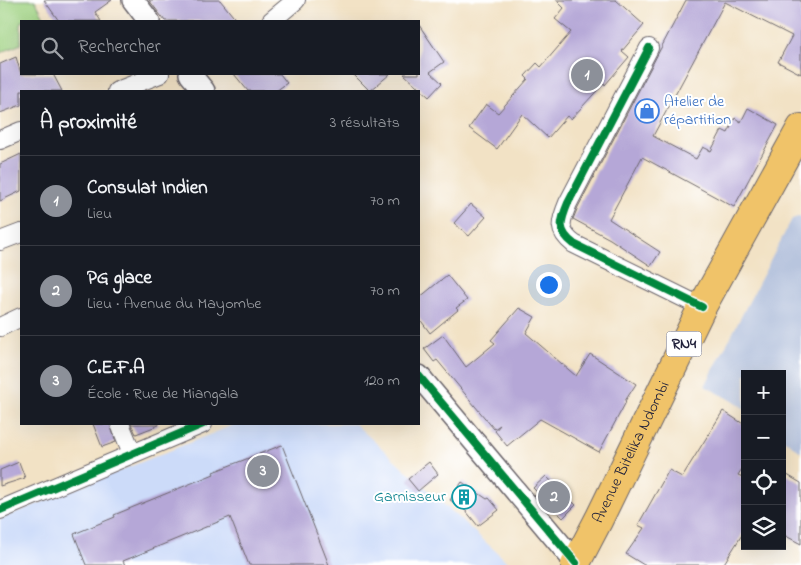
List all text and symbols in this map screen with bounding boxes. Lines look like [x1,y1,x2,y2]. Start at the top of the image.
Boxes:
search box [20,20,420,75]
icon: search [38,34,66,62]
text: Rechercher [78,34,161,61]
pin: 1 [571,56,603,94]
place label: Atelier de répartition [664,90,731,132]
shop icon: Atelier de répartition [634,98,660,124]
text: À proximité [40,108,137,138]
text: 3 résultats [330,111,400,135]
text: Consulat Indien [87,175,208,202]
text: 1 [53,189,59,213]
text: 70 m [370,189,400,213]
text: Lieu [87,202,112,226]
text: PG glace [87,265,152,292]
your location [536,272,562,298]
text: 2 [52,279,60,303]
text: 70 m [370,279,400,303]
text: Lieu · Avenue du Mayombe [87,292,262,316]
road number: RN4 [666,332,702,356]
text: C.E.F.A [87,355,145,382]
text: 3 [53,369,59,393]
text: 120 m [364,369,400,393]
map controls [741,370,786,550]
button: + [741,370,786,415]
street label: Avenue Bitelika Ndombi [587,377,676,527]
text: École · Rue de Miangala [87,382,238,406]
button: − [741,415,786,460]
pin: 3 [247,452,279,490]
button: locate [741,460,786,505]
pin: 2 [538,478,570,516]
building icon: Garnisseur [451,484,477,510]
place label: Garnisseur [374,485,446,509]
button: layers [741,505,786,550]

